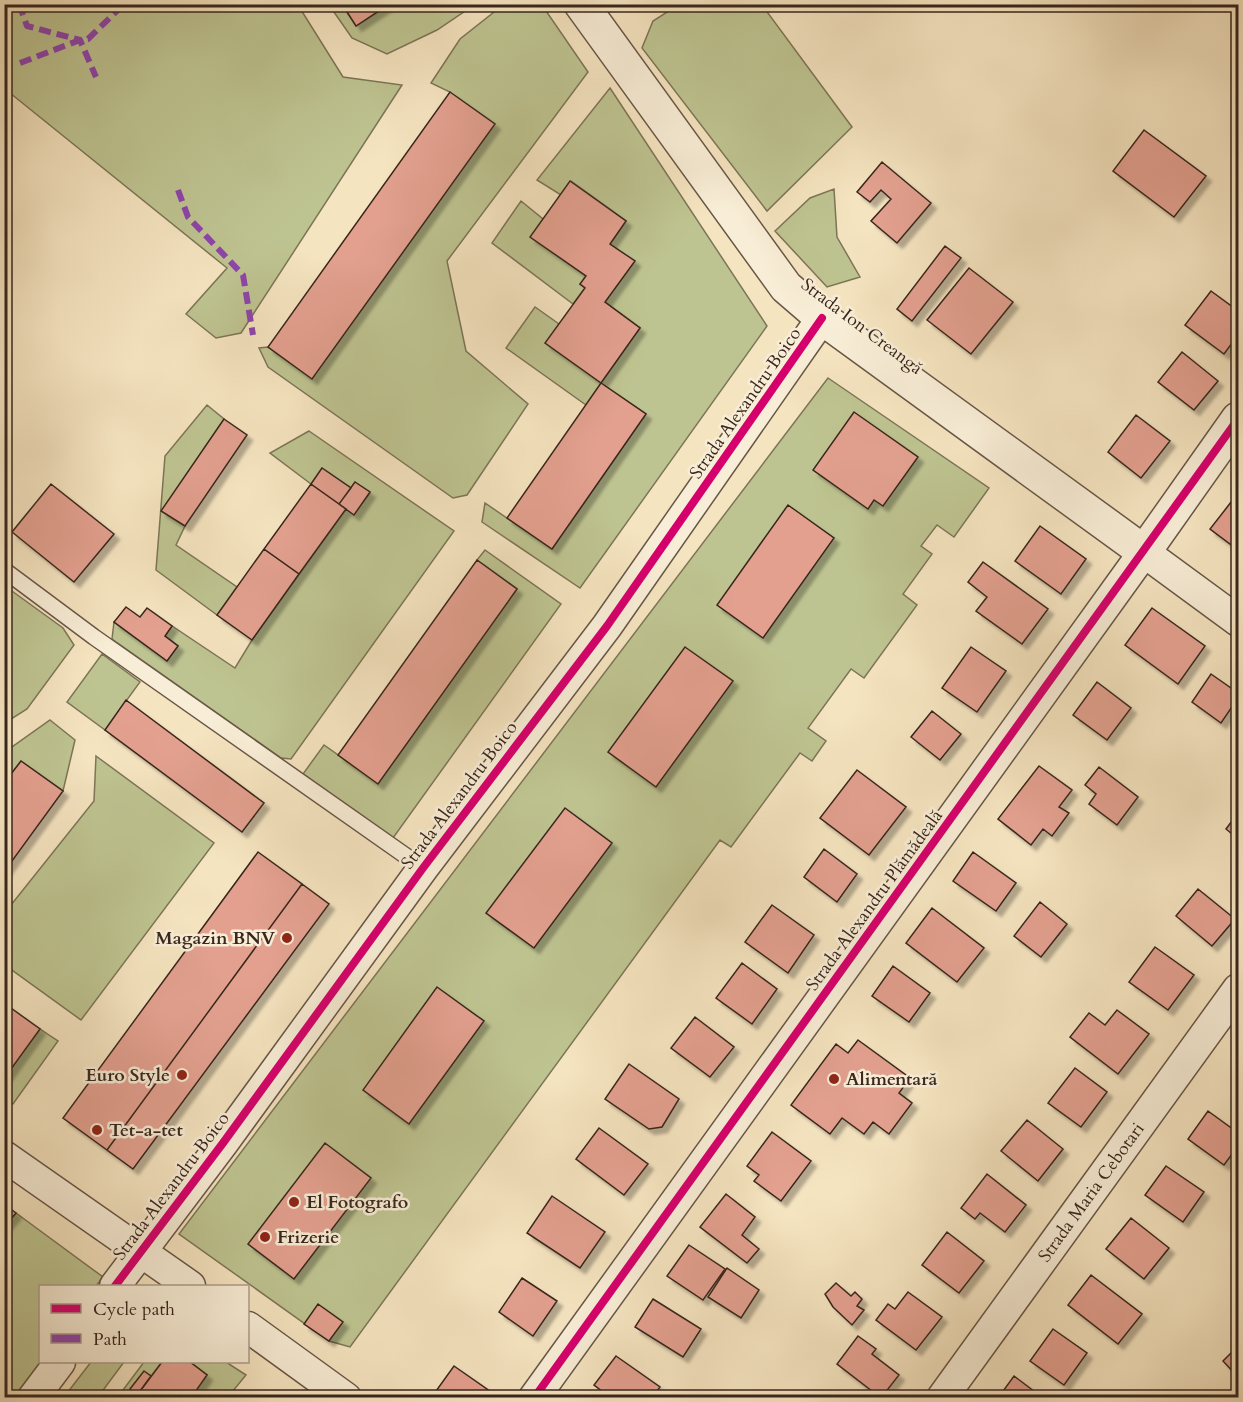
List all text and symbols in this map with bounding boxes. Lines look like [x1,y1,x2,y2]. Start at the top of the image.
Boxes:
street label: Strada Ion Creangă [796,272,928,381]
street label: Strada Alexandru Boico [684,322,807,484]
street label: Strada Alexandru Boico [395,716,524,875]
street label: Strada Alexandru Plămădeală [800,804,949,996]
place label: Magazin BNV [155,926,275,951]
marker: Magazin BNV [280,931,294,945]
place label: Euro Style [85,1063,170,1088]
place label: Alimentară [846,1067,937,1092]
marker: Euro Style [175,1068,189,1082]
marker: Alimentară [827,1072,841,1086]
street label: Strada Alexandru Boico [107,1107,236,1266]
place label: Tet-a-tet [109,1118,183,1143]
street label: Strada Maria Cebotari [1032,1118,1150,1267]
marker: Tet-a-tet [90,1123,104,1137]
place label: El Fotografo [306,1190,408,1215]
marker: El Fotografo [287,1195,301,1209]
place label: Frizerie [277,1225,339,1250]
marker: Frizerie [258,1230,272,1244]
legend [39,1285,249,1363]
text: Cycle path [93,1297,175,1322]
text: Path [93,1327,127,1352]

